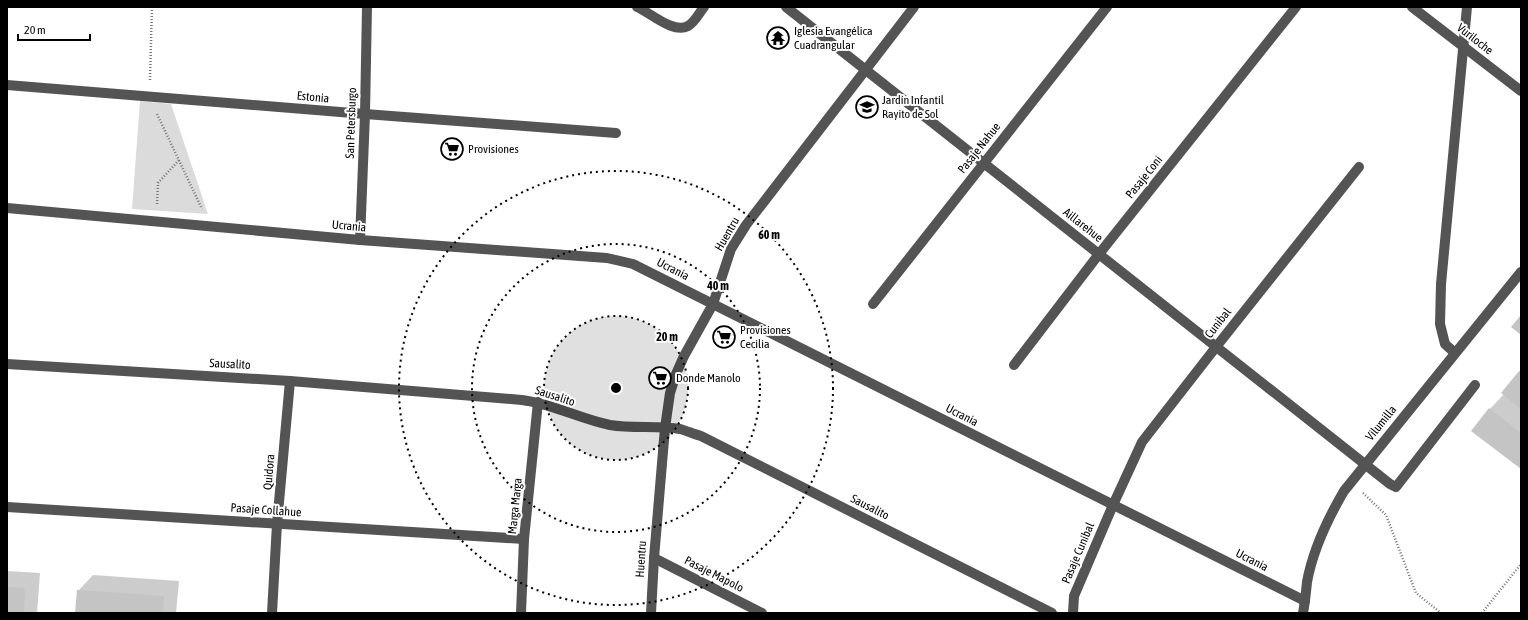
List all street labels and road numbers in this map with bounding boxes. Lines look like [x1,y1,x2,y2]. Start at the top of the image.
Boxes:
street label: Vuriloche [1454,20,1496,58]
street label: San Petersburgo [343,87,359,159]
street label: Estonia [296,89,330,105]
street label: Pasaje Nahue [955,120,1003,176]
street label: Pasaje Coni [1123,153,1165,201]
street label: Aillarehue [1060,205,1106,245]
street label: Huentru [712,214,742,253]
street label: Ucrania [331,218,367,234]
street label: Ucrania [654,255,692,283]
street label: Cunibal [1202,305,1235,341]
street label: Sausalito [209,356,251,372]
street label: Sausalito [533,383,577,409]
street label: Ucrania [943,401,981,429]
street label: Vilumilla [1363,403,1399,443]
street label: Quidora [260,454,278,490]
street label: Marga Marga [505,477,525,535]
street label: Sausalito [848,491,892,523]
street label: Pasaje Collahue [230,501,302,519]
street label: Pasaje Cunibal [1059,520,1097,586]
street label: Huentru [633,540,649,578]
street label: Ucrania [1233,546,1271,574]
street label: Pasaje Mapolo [682,553,746,595]

